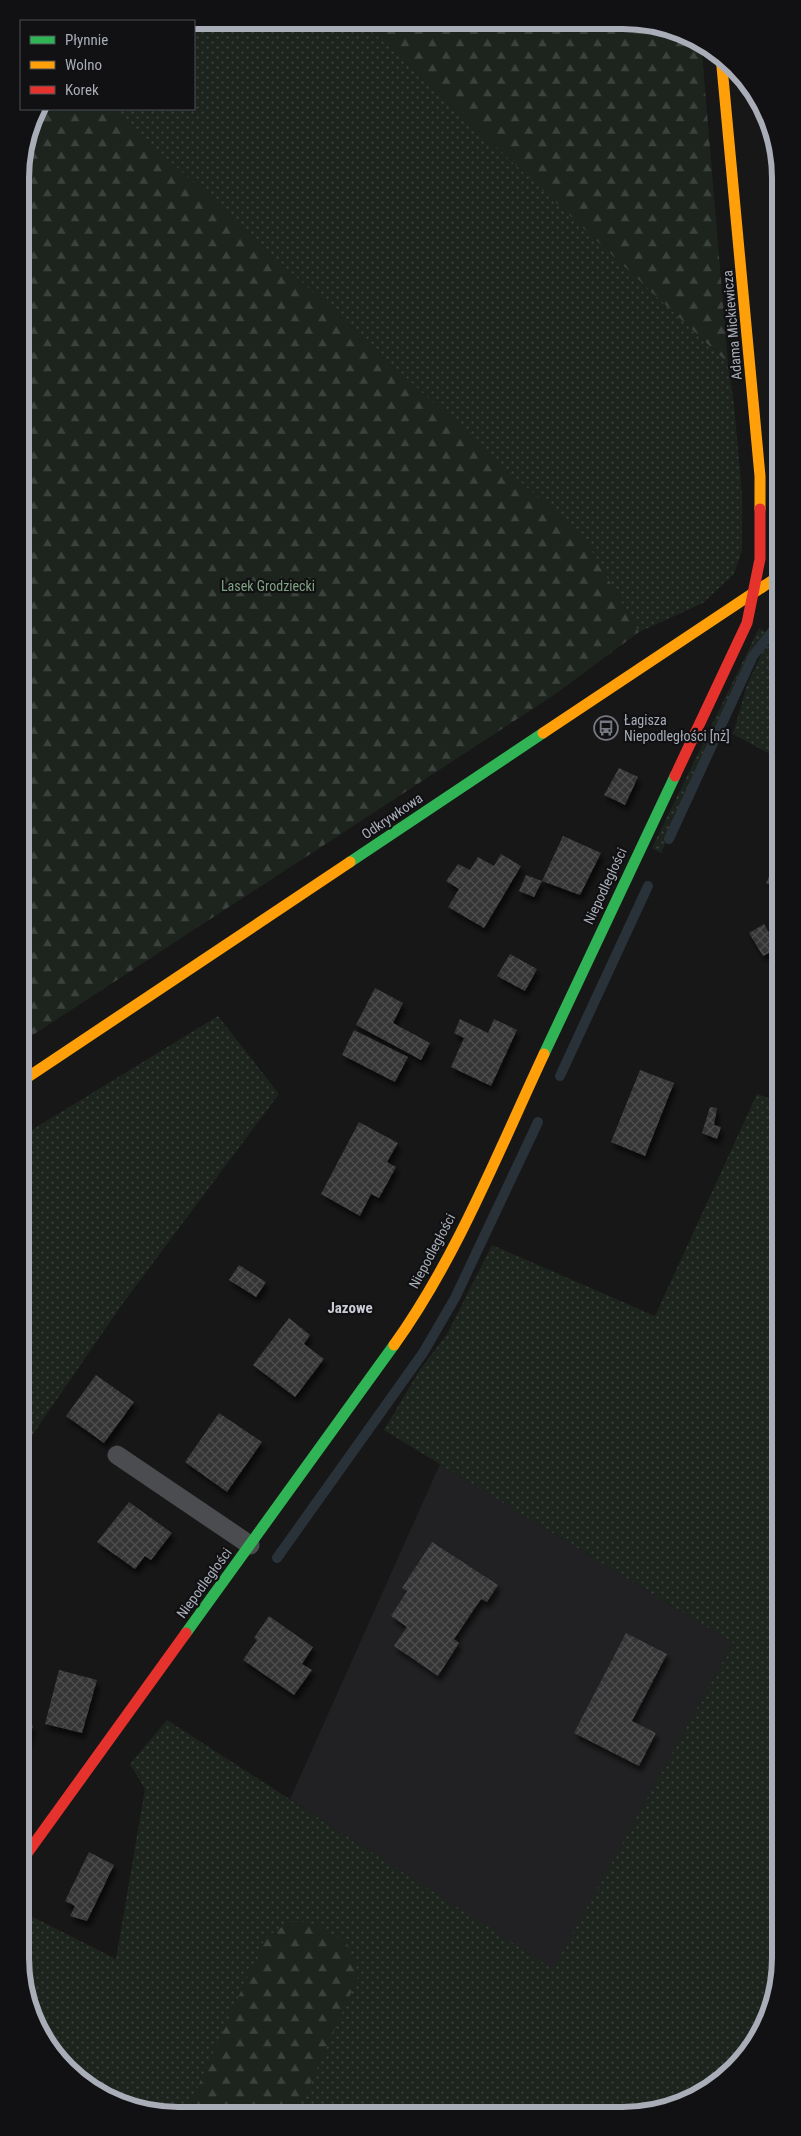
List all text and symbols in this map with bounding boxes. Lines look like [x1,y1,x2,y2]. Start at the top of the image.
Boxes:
legend [20,20,195,110]
text: Płynnie [65,31,108,49]
text: Wolno [65,56,102,74]
text: Korek [65,81,99,99]
street label: Adama Mickiewicza [719,269,745,381]
park label: Lasek Grodziecki [221,578,315,594]
place label: Łagisza Niepodległości [nż] [624,712,730,744]
bus stop icon: Łagisza Niepodległości [nż] [593,715,619,741]
street label: Odkrywkowa [358,790,426,842]
street label: Niepodległości [580,845,630,927]
street label: Niepodległości [406,1211,458,1291]
district label: Jazowe [327,1299,373,1317]
street label: Niepodległości [173,1545,235,1621]

